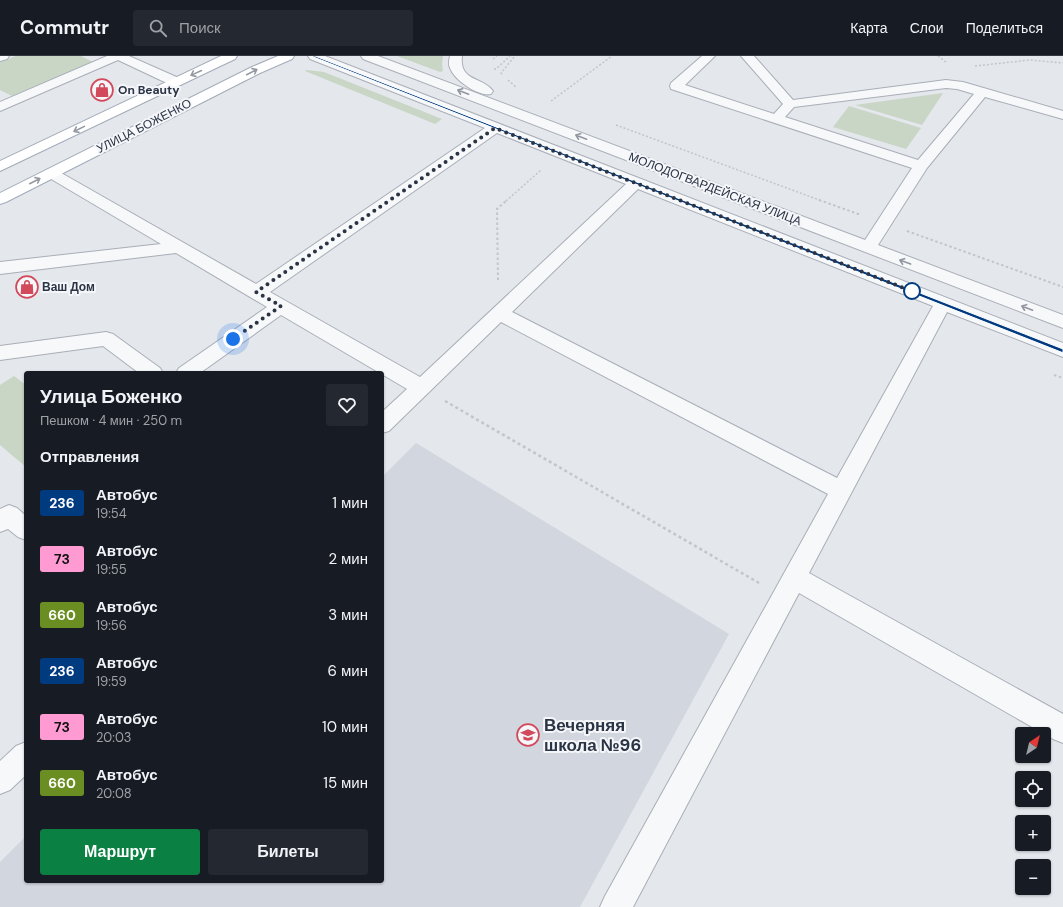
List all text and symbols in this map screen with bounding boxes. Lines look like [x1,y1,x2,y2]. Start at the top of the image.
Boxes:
search box [133,10,413,46]
text: Commutr [20,15,109,40]
icon: search [147,17,169,39]
text: Поиск [179,18,221,38]
text: Карта [850,19,888,37]
text: Слои [910,19,944,37]
text: Поделиться [966,19,1043,37]
one-way arrow [246,68,258,75]
one-way arrow [191,70,203,77]
shop icon: On Beauty [89,77,115,103]
place label: On Beauty [118,82,180,98]
one-way arrow [457,88,469,96]
street label: УЛИЦА БОЖЕНКО [94,95,194,157]
one-way arrow [73,126,85,133]
one-way arrow [575,133,587,140]
street label: МОЛОДОГВАРДЕЙСКАЯ УЛИЦА [626,149,804,229]
one-way arrow [29,177,41,185]
one-way arrow [899,258,911,266]
shop icon: Ваш Дом [14,274,40,300]
place label: Ваш Дом [42,279,95,295]
unlabelled marker [903,282,921,300]
one-way arrow [1021,304,1033,312]
your location [223,329,243,349]
text: Улица Боженко [40,384,182,409]
button: heart [326,384,368,426]
text: Пешком · 4 мин · 250 m [40,412,182,429]
text: Отправления [40,447,139,467]
text: Автобус [96,485,158,505]
text: 1 мин [332,493,368,513]
text: 236 [49,494,75,512]
text: 19:54 [96,505,127,522]
text: Автобус [96,541,158,561]
text: 2 мин [328,549,368,569]
text: 73 [54,550,70,568]
text: 19:55 [96,561,127,578]
text: Автобус [96,597,158,617]
text: 3 мин [328,605,368,625]
text: 660 [48,606,76,624]
text: 19:56 [96,617,127,634]
text: Автобус [96,653,158,673]
text: 6 мин [328,661,368,681]
text: 236 [49,662,75,680]
text: 19:59 [96,673,127,690]
text: Автобус [96,709,158,729]
place label: Вечерняя школа №96 [544,714,641,756]
text: 10 мин [322,717,368,737]
text: 73 [54,718,70,736]
school or university icon: Вечерняя школа №96 [515,722,541,748]
north arrow [1015,727,1051,763]
map controls [1015,727,1051,895]
text: 20:03 [96,729,131,746]
text: Автобус [96,765,158,785]
button: locate [1015,771,1051,807]
text: 15 мин [323,773,368,793]
text: 660 [48,774,76,792]
text: 20:08 [96,785,132,802]
button: + [1015,815,1051,851]
button: Маршрут [40,829,200,875]
button: Билеты [208,829,368,875]
button: − [1015,859,1051,895]

